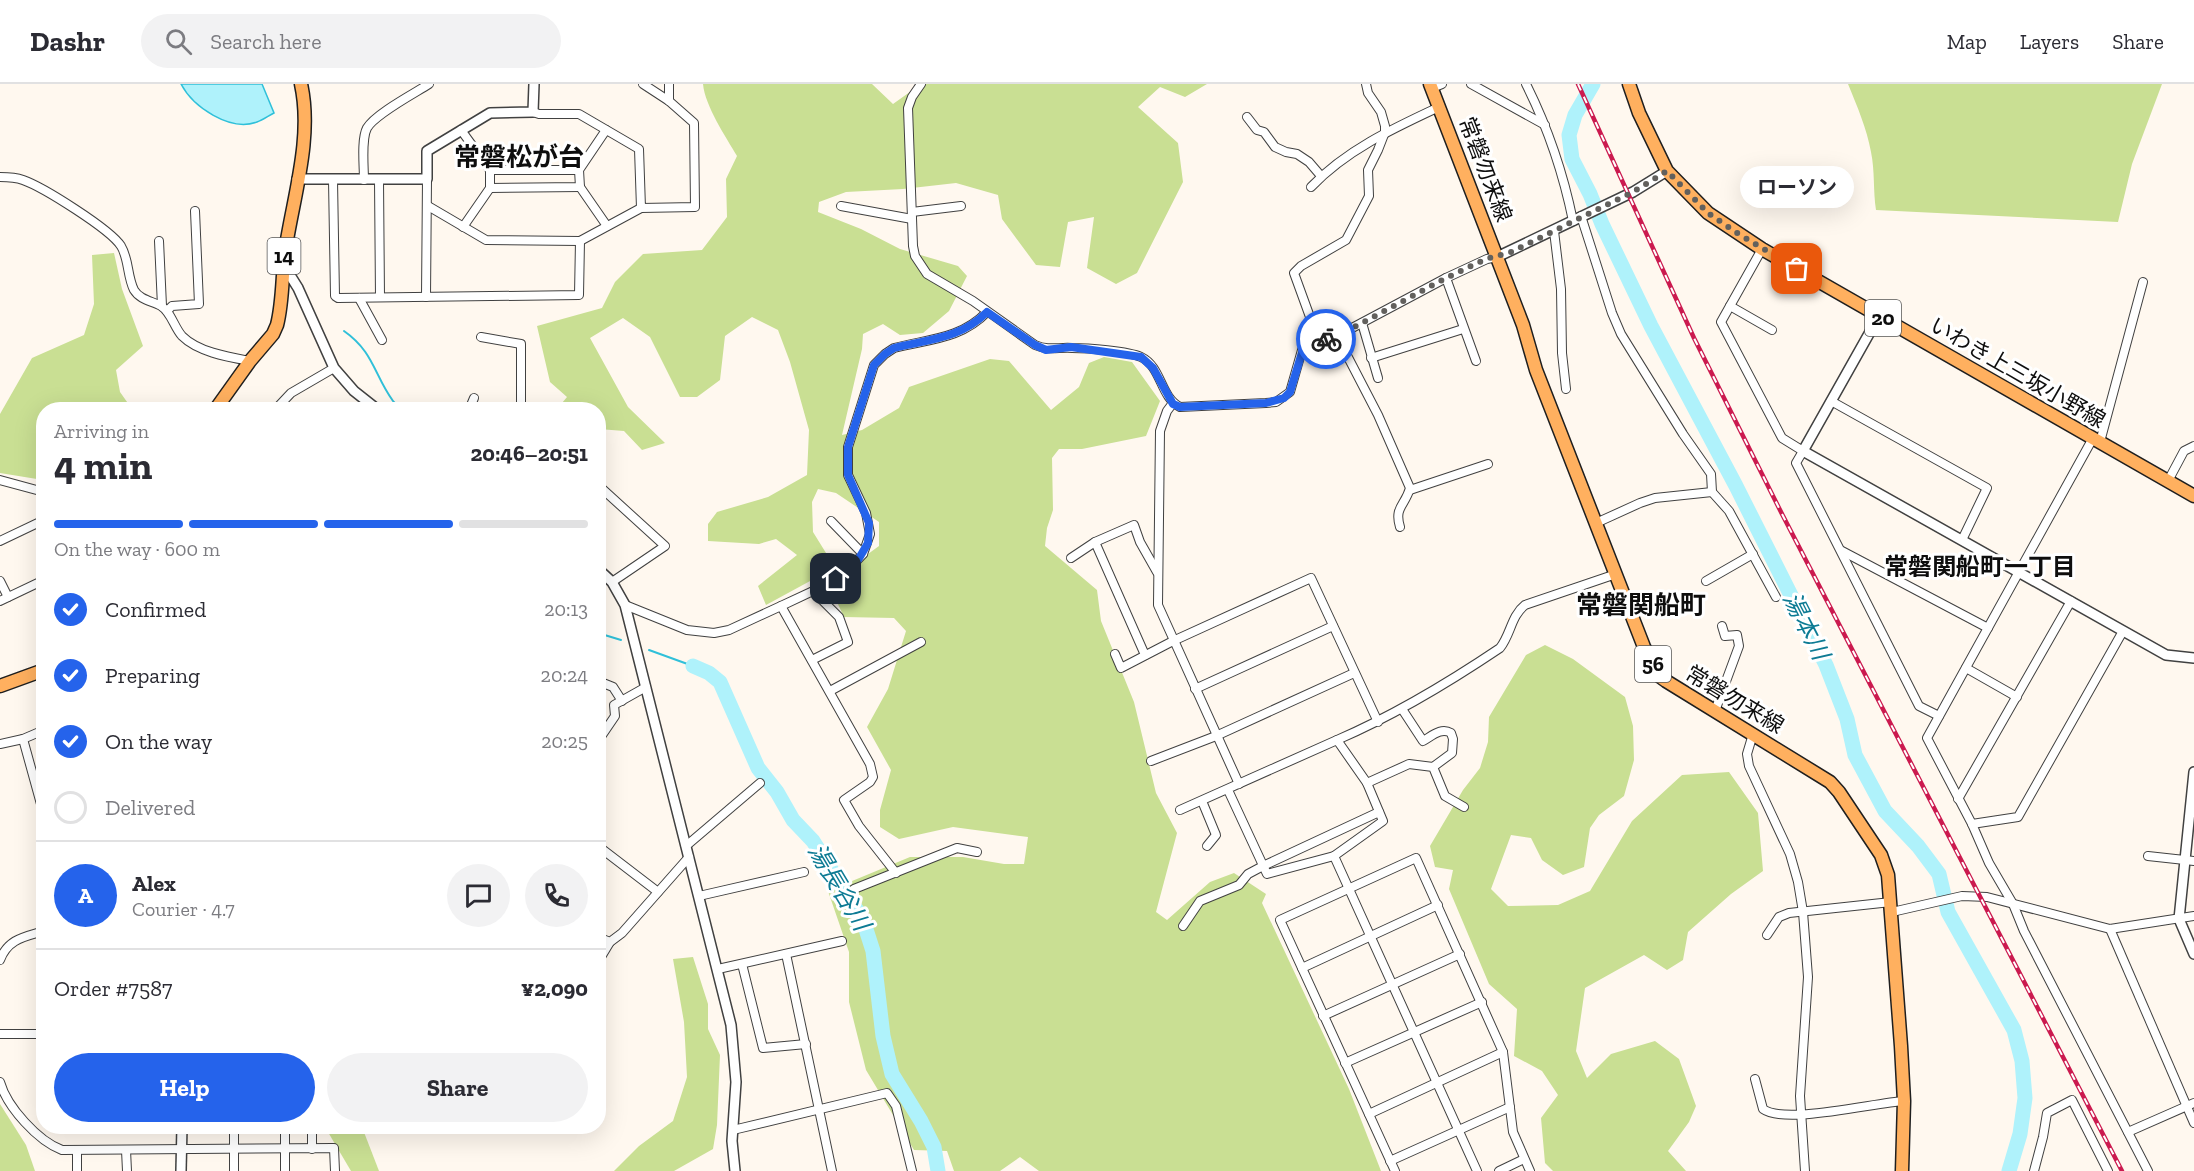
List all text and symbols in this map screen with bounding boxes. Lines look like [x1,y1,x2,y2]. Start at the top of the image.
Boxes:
search box [141,14,561,68]
text: Dashr [30,25,105,58]
icon: search [162,25,195,58]
text: Search here [210,28,322,55]
text: Map [1947,29,1987,54]
text: Layers [2020,29,2079,54]
text: Share [2112,29,2164,54]
street label: 常磐勿来線 [1453,113,1518,225]
district label: 常磐松が台 [454,141,584,173]
callout: ローソン [1740,167,1854,209]
text: ローソン [1757,175,1837,199]
road number: 14 [268,238,300,274]
pin [1771,243,1822,294]
icon: bag [1780,252,1813,285]
road number: 20 [1865,300,1901,336]
courier [1296,309,1356,369]
street label: いわき上三坂小野線 [1925,311,2110,434]
icon: bike [1310,323,1343,356]
text: Arriving in [54,419,149,443]
text: 20:46–20:51 [470,440,588,467]
text: 4 min [54,442,152,489]
text: On the way · 600 m [54,537,220,561]
district label: 常磐関船町一丁目 [1884,552,2076,581]
pin [810,553,861,604]
icon: home [819,562,852,595]
water label: 湯本川 [1777,587,1837,667]
district label: 常磐関船町 [1576,589,1706,621]
icon: check [54,593,87,626]
text: Confirmed [105,596,206,623]
text: 20:13 [544,597,588,621]
road number: 56 [1635,646,1671,682]
icon: check [54,659,87,692]
street label: 常磐勿来線 [1681,660,1789,739]
text: Preparing [105,662,200,689]
text: 20:24 [541,663,588,687]
icon: check [54,725,87,758]
text: On the way [105,728,212,755]
text: 20:25 [541,729,588,753]
text: Delivered [105,794,195,821]
water label: 湯長谷川 [802,838,878,938]
button: chat [447,864,510,927]
button: phone [525,864,588,927]
text: Alex [132,870,176,897]
text: A [78,882,93,909]
text: Courier · 4.7 [132,897,235,921]
text: Order #7587 [54,975,172,1002]
text: ¥2,090 [521,975,588,1002]
button: Help [54,1053,315,1122]
button: Share [327,1053,588,1122]

